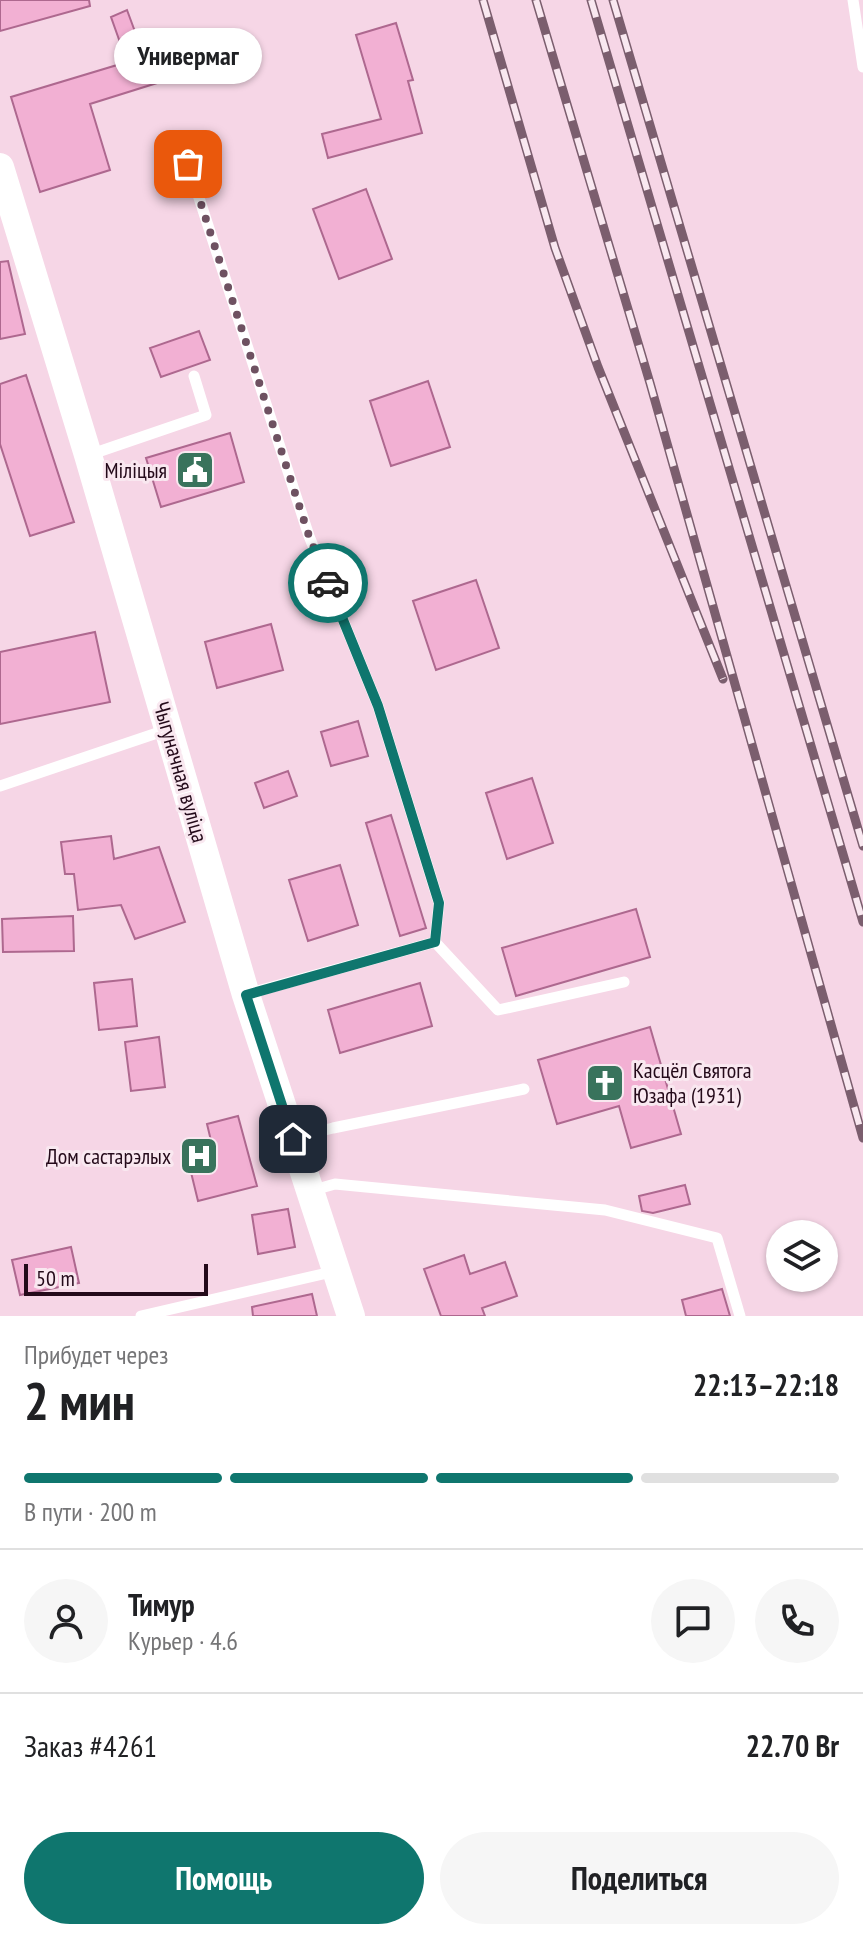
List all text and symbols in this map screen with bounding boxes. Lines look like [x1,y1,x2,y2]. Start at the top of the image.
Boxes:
callout: Универмаг [114,28,262,84]
text: Универмаг [137,39,239,72]
pin [154,130,222,198]
icon: bag [166,142,210,186]
public building icon: Міліцыя [174,449,216,491]
place label: Міліцыя [104,456,167,484]
courier [288,543,368,623]
icon: car [306,561,350,605]
street label: Чыгуначная вуліца [148,698,214,846]
place label: Касцёл Святога Юзафа (1931) [633,1056,752,1109]
church icon: Касцёл Святога Юзафа (1931) [584,1062,626,1104]
pin [259,1105,327,1173]
icon: home [271,1117,315,1161]
hospital icon: Дом састарэлых [178,1135,220,1177]
place label: Дом састарэлых [46,1142,171,1170]
map controls [766,1220,838,1292]
button: layers [766,1220,838,1292]
scale bar [24,1260,208,1296]
text: 50 m [36,1264,75,1292]
text: Прибудет через [24,1338,168,1371]
text: 22:13–22:18 [693,1365,839,1404]
text: 2 мин [24,1367,135,1434]
text: В пути · 200 m [24,1495,157,1528]
button: person [24,1579,108,1663]
button: chat [651,1579,735,1663]
button: phone [755,1579,839,1663]
text: Тимур [128,1585,195,1624]
text: Курьер · 4.6 [128,1624,238,1657]
text: Заказ #4261 [24,1726,157,1765]
text: 22.70 Br [746,1726,839,1765]
button: Помощь [24,1832,424,1924]
button: Поделиться [440,1832,839,1924]

